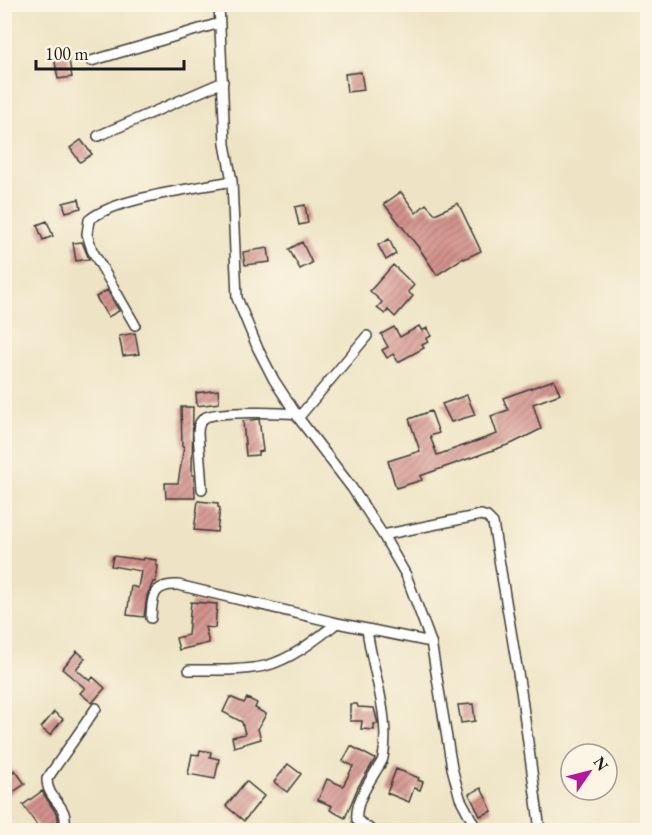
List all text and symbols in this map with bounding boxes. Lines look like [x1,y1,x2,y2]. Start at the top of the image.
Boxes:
scale bar [36,33,184,71]
text: 100 m [45,42,89,65]
north arrow [559,742,619,802]
text: N [589,752,613,775]

